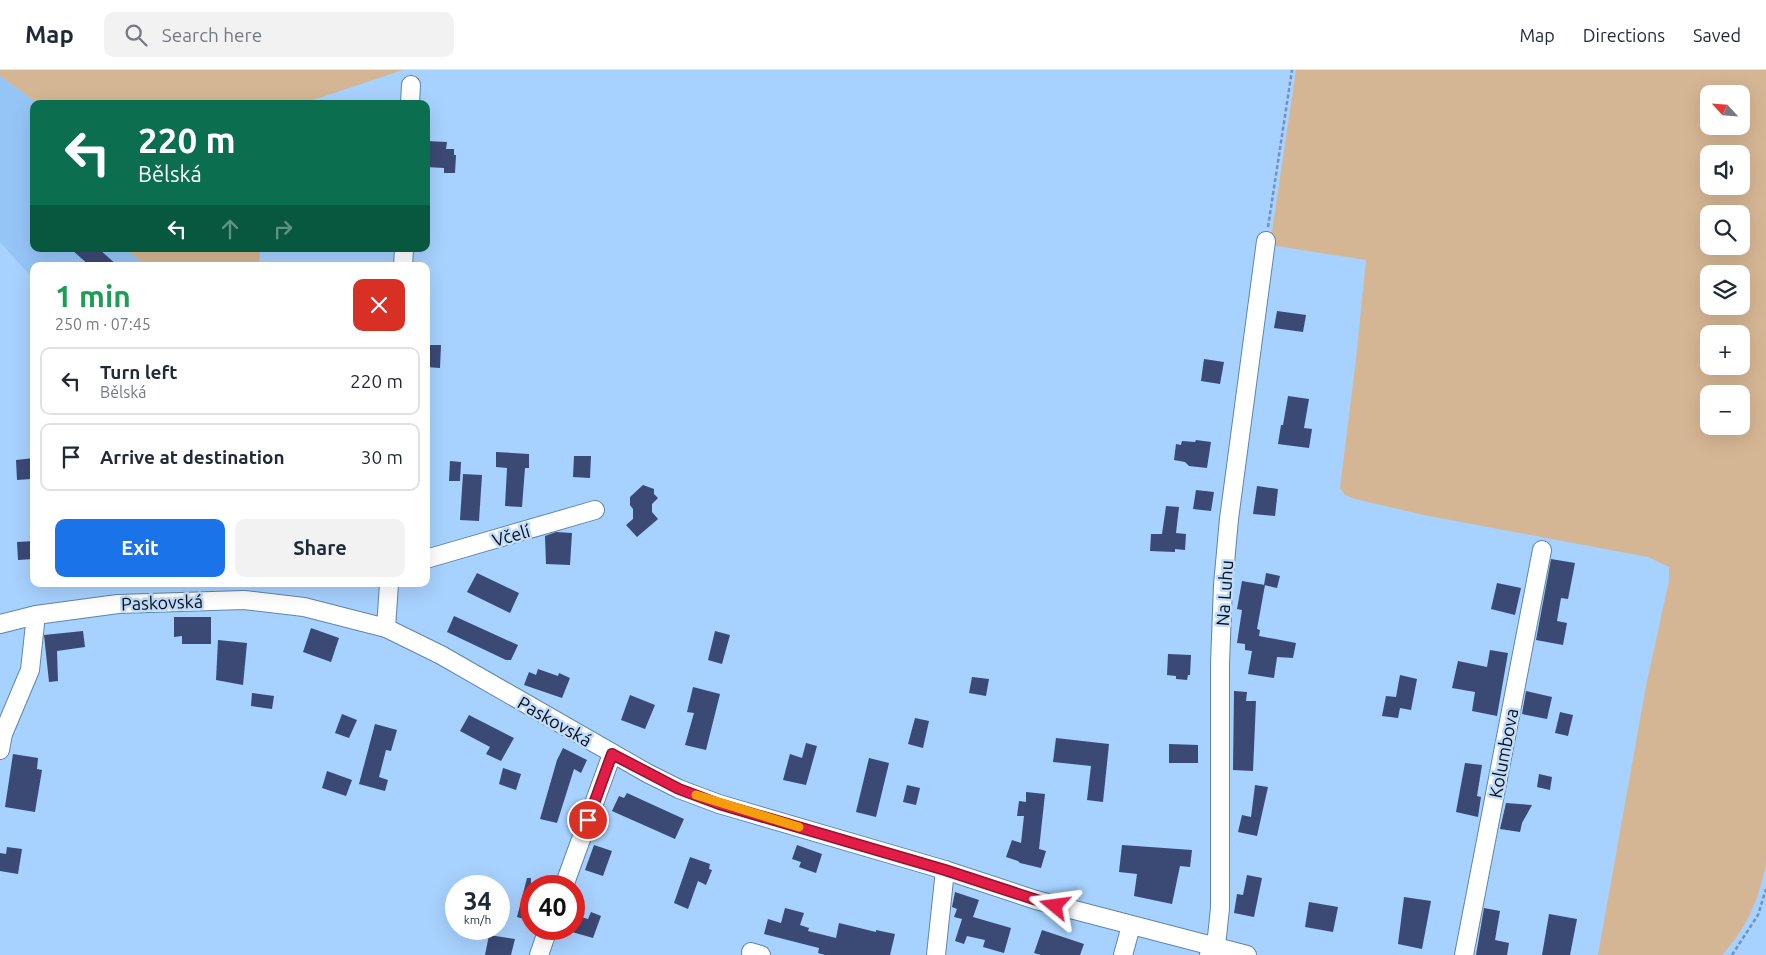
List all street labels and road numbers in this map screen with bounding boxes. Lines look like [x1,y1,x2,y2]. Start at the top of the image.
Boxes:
street label: Včelí [490,520,533,550]
street label: Na Luhu [1212,559,1236,627]
street label: Paskovská [121,591,203,613]
street label: Paskovská [515,692,595,750]
street label: Kolumbova [1485,707,1521,799]

